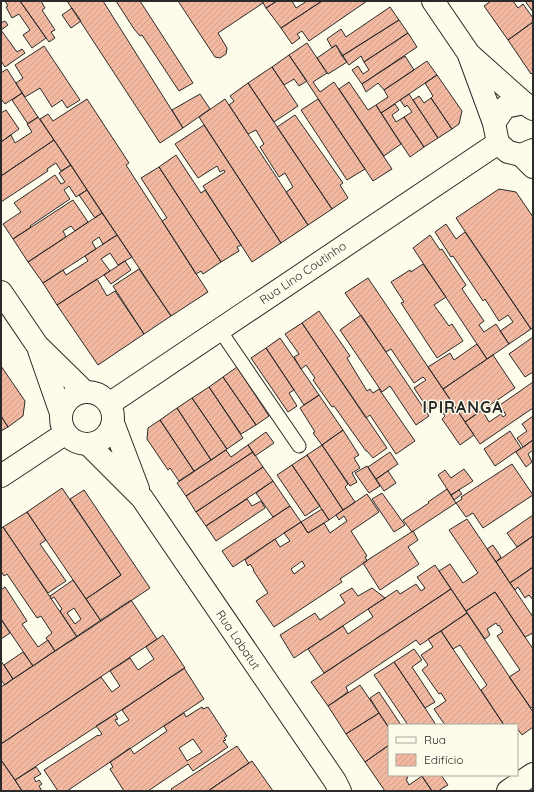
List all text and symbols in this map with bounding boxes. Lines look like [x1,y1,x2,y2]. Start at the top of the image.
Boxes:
street label: Rua Lino Coutinho [257,238,349,307]
district label: IPIRANGA [423,397,503,417]
street label: Rua Labatut [213,607,264,672]
legend [388,724,518,776]
text: Rua [424,732,446,747]
text: Edifício [424,752,464,767]

